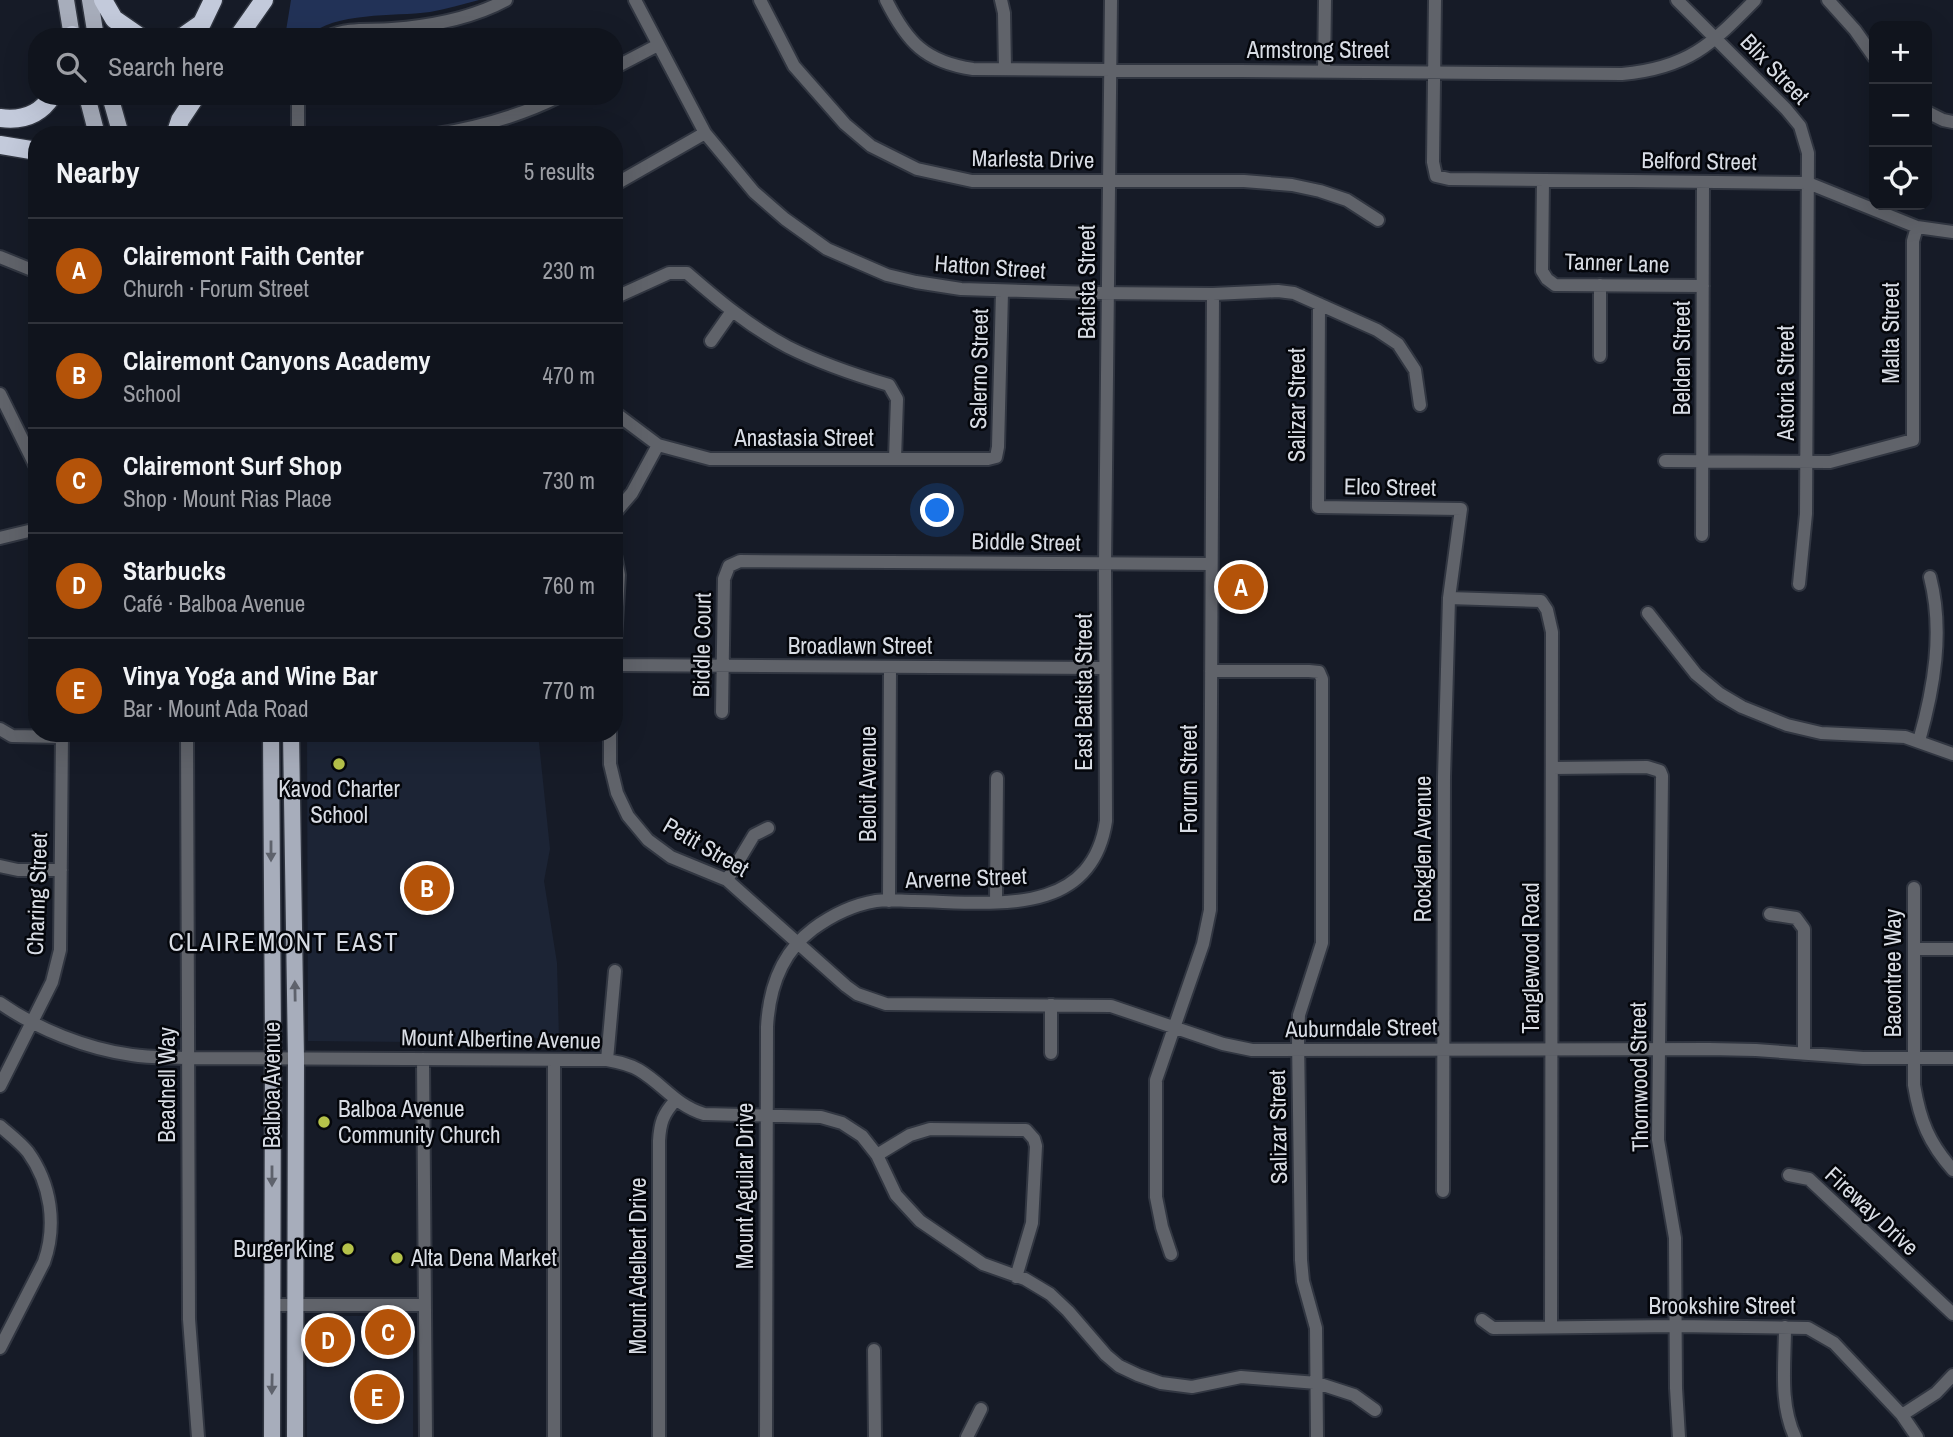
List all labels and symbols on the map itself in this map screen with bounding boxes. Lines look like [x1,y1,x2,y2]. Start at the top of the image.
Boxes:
street label: Blix Street [1734,27,1817,111]
street label: Armstrong Street [1246,34,1389,65]
street label: Marlesta Drive [971,142,1095,175]
street label: Belford Street [1641,144,1757,177]
street label: Batista Street [1071,225,1102,339]
street label: Tanner Lane [1564,245,1670,280]
street label: Hatton Street [934,247,1047,286]
street label: Malta Street [1875,282,1906,384]
street label: Belden Street [1666,301,1697,415]
street label: Salerno Street [962,308,995,430]
street label: Astoria Street [1770,325,1801,442]
street label: Salizar Street [1281,348,1312,462]
street label: Anastasia Street [733,422,874,453]
street label: Elco Street [1344,470,1436,503]
your location [920,493,954,527]
street label: Biddle Street [971,525,1081,558]
pin: A [1218,561,1264,613]
street label: Biddle Court [685,592,718,698]
street label: East Batista Street [1068,613,1099,771]
street label: Broadlawn Street [788,630,932,661]
street label: Forum Street [1173,724,1204,834]
street label: Beloit Avenue [852,726,883,842]
marker: Kavod Charter School [331,756,347,772]
place label: Kavod Charter School [278,773,401,830]
street label: Rockglen Avenue [1407,776,1438,922]
street label: Petit Street [658,810,755,884]
street label: Charing Street [19,832,54,956]
one-way arrow [265,840,277,862]
street label: Arverne Street [904,860,1027,895]
pin: B [404,862,450,914]
street label: Tanglewood Road [1515,882,1546,1034]
street label: Bacontree Way [1877,908,1908,1037]
district label: CLAIREMONT EAST [168,924,400,959]
one-way arrow [289,979,301,1001]
street label: Thornwood Street [1622,1002,1655,1152]
street label: Auburndale Street [1284,1011,1437,1044]
street label: Mount Albertine Avenue [401,1021,601,1056]
street label: Balboa Avenue [256,1022,287,1148]
street label: Beadnell Way [151,1027,182,1143]
street label: Salizar Street [1261,1070,1294,1184]
place label: Balboa Avenue Community Church [338,1093,500,1150]
street label: Mount Aguilar Drive [729,1103,760,1269]
marker: Balboa Avenue Community Church [316,1114,332,1130]
street label: Fireway Drive [1819,1159,1926,1262]
one-way arrow [267,1165,278,1187]
street label: Mount Adelbert Drive [622,1177,653,1355]
place label: Burger King [233,1233,335,1264]
marker: Burger King [340,1241,356,1257]
place label: Alta Dena Market [410,1242,557,1273]
marker: Alta Dena Market [389,1250,405,1266]
street label: Brookshire Street [1649,1290,1795,1321]
pin: C [365,1306,411,1358]
pin: D [305,1314,351,1366]
pin: E [354,1371,400,1423]
one-way arrow [267,1373,278,1395]

